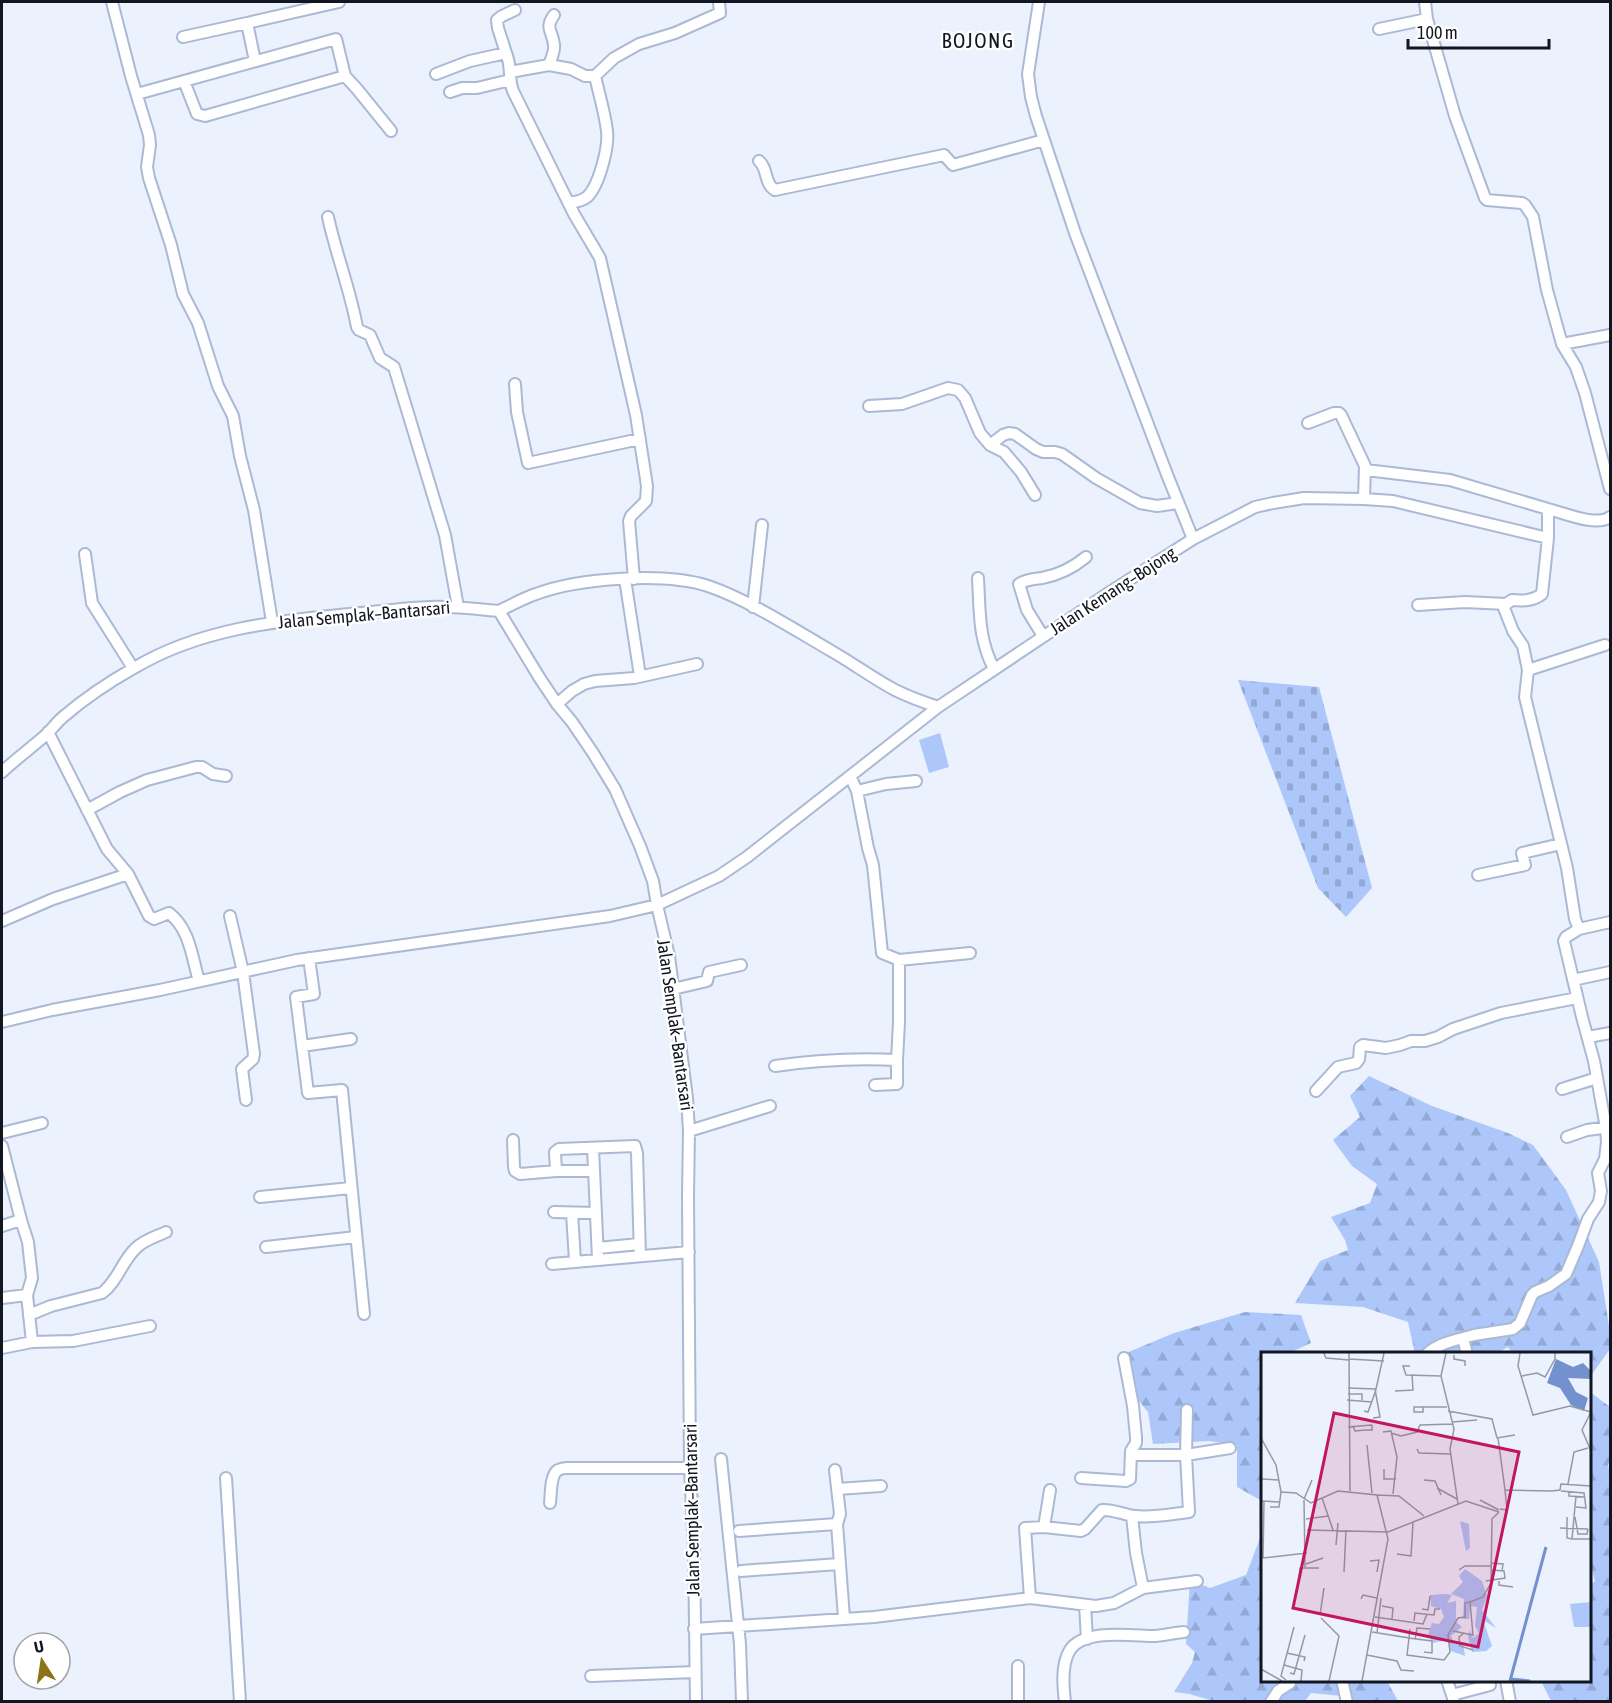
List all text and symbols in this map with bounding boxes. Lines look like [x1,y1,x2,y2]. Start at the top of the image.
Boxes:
scale bar [1408,12,1549,50]
text: 100 m [1417,22,1458,43]
district label: BOJONG [941,28,1015,52]
street label: Jalan Kemang–Bojong [1046,542,1180,639]
street label: Jalan Semplak–Bantarsari [277,597,451,632]
street label: Jalan Semplak–Bantarsari [653,938,698,1112]
inset map [1261,1352,1591,1682]
street label: Jalan Semplak–Bantarsari [679,1424,704,1596]
north arrow [12,1631,72,1691]
text: U [32,1637,45,1656]

